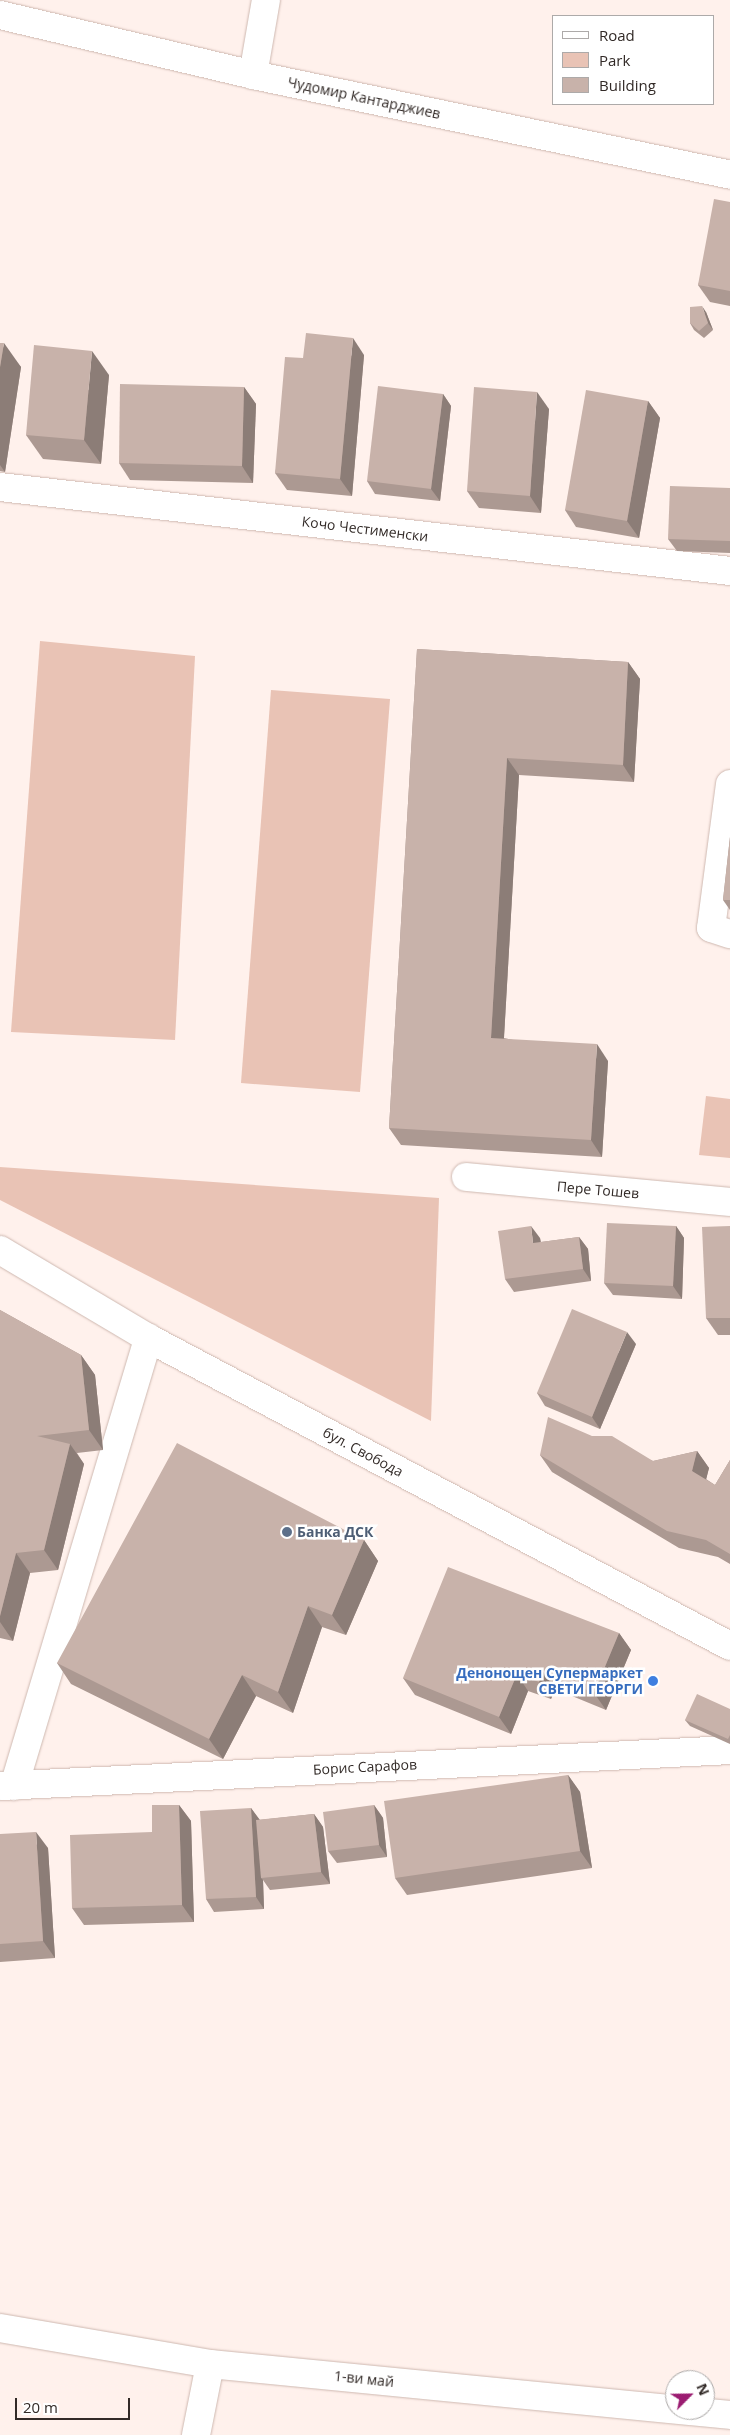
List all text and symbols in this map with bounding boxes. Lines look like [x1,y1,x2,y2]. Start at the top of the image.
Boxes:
legend [552,15,715,105]
text: Road [599,25,635,45]
text: Park [599,50,630,70]
street label: Чудомир Кантарджиев [286,74,442,122]
text: Building [599,75,656,95]
street label: Кочо Честименски [301,513,429,545]
street label: Пере Тошев [556,1178,640,1202]
street label: бул. Свобода [320,1424,406,1480]
place label: Банка ДСК [297,1524,373,1540]
marker: Банка ДСК [281,1526,293,1538]
place label: Денонощен Супермаркет СВЕТИ ГЕОРГИ [456,1665,643,1698]
marker: Денонощен Супермаркет СВЕТИ ГЕОРГИ [647,1675,659,1687]
street label: Борис Сарафов [313,1756,417,1778]
street label: 1-ви май [333,2368,395,2390]
north arrow [665,2370,715,2420]
text: N [692,2380,714,2398]
scale bar [18,2388,132,2420]
text: 20 m [23,2397,58,2417]

